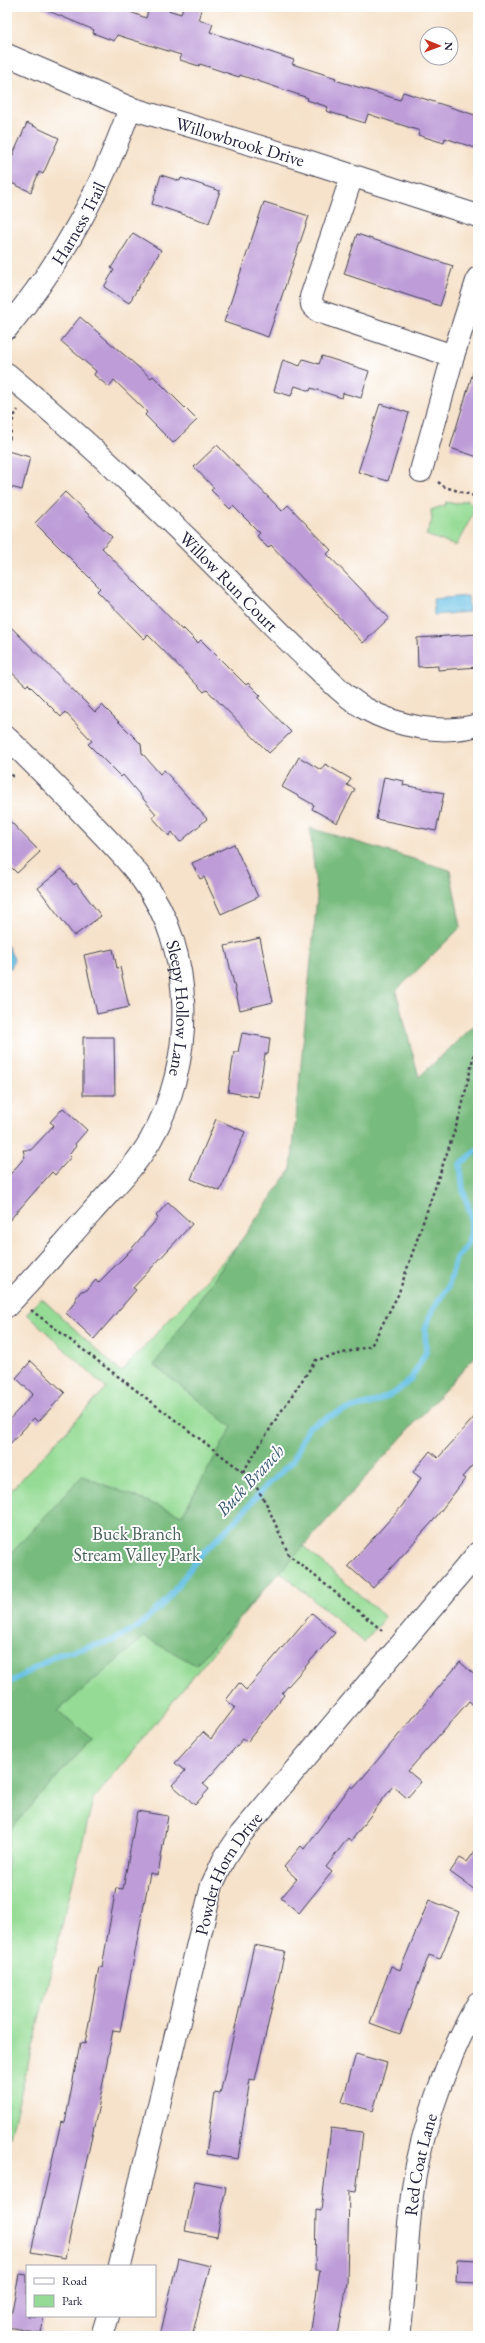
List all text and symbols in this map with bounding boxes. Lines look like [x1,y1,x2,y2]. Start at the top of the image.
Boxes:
north arrow [419,26,459,66]
text: N [442,42,456,51]
street label: Willowbrook Drive [173,111,308,171]
street label: Harness Trail [45,178,110,269]
street label: Willow Run Court [175,526,284,637]
street label: Sleepy Hollow Lane [162,937,195,1079]
water label: Buck Branch [210,1439,290,1522]
park label: Buck Branch Stream Valley Park [73,1522,201,1566]
street label: Powder Horn Drive [189,1806,267,1937]
street label: Red Coat Lane [398,2110,442,2217]
legend [26,2265,156,2317]
text: Road [62,2273,88,2289]
text: Park [62,2293,83,2309]

